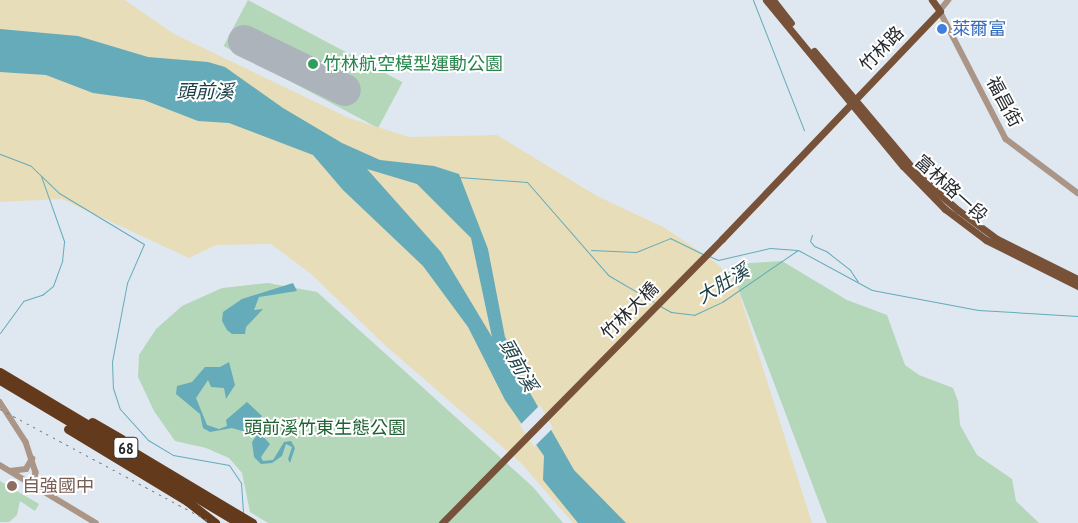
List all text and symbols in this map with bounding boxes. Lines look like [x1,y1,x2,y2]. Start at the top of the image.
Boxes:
place label: 萊爾富 [952,18,1006,40]
street label: 竹林路 [855,22,909,76]
marker: 萊爾富 [936,23,948,35]
place label: 竹林航空模型運動公園 [323,53,503,75]
marker: 竹林航空模型運動公園 [307,58,319,70]
street label: 福昌街 [982,73,1026,131]
water label: 頭前溪 [177,81,233,103]
street label: 富林路一段 [910,151,992,227]
water label: 大肚溪 [693,260,753,308]
street label: 竹林大橋 [597,278,663,344]
water label: 頭前溪 [494,335,542,395]
park label: 頭前溪竹東生態公園 [244,417,406,439]
road number: 68 [112,434,140,462]
place label: 自強國中 [22,475,94,497]
marker: 自強國中 [6,480,18,492]

